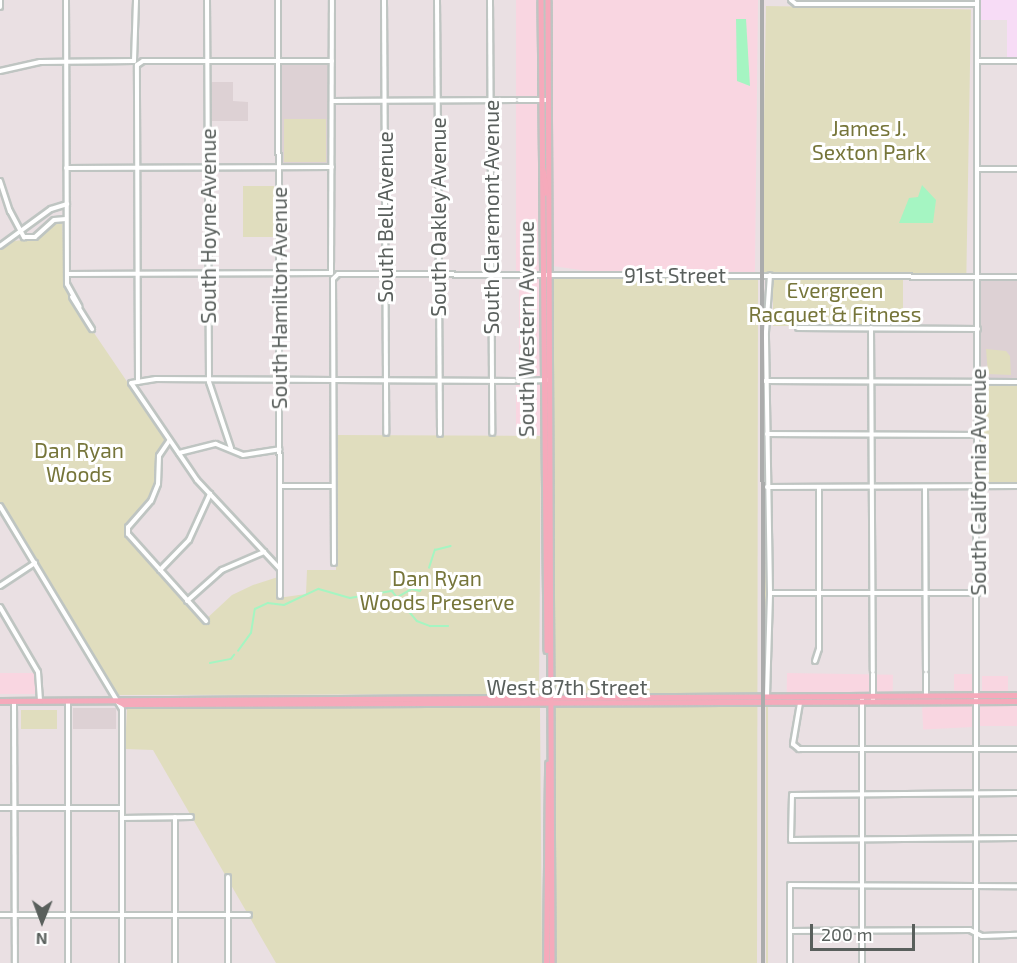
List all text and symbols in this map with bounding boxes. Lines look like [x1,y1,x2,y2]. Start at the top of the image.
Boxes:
street label: South Claremont Avenue [478,99,504,335]
park label: James J. Sexton Park [812,115,926,165]
street label: South Oakley Avenue [425,117,451,317]
street label: South Hoyne Avenue [195,128,221,324]
street label: South Bell Avenue [372,131,398,303]
street label: South Hamilton Avenue [266,187,292,409]
street label: South Western Avenue [513,221,539,437]
street label: 91st Street [624,262,726,288]
park label: Evergreen Racquet & Fitness [749,277,921,327]
street label: South California Avenue [965,368,991,596]
park label: Dan Ryan Woods [34,437,124,487]
park label: Dan Ryan Woods Preserve [359,565,515,615]
street label: West 87th Street [487,674,647,700]
north arrow [12,891,72,951]
scale bar [813,912,918,950]
text: 200 m [821,923,873,945]
text: N [36,930,48,949]

